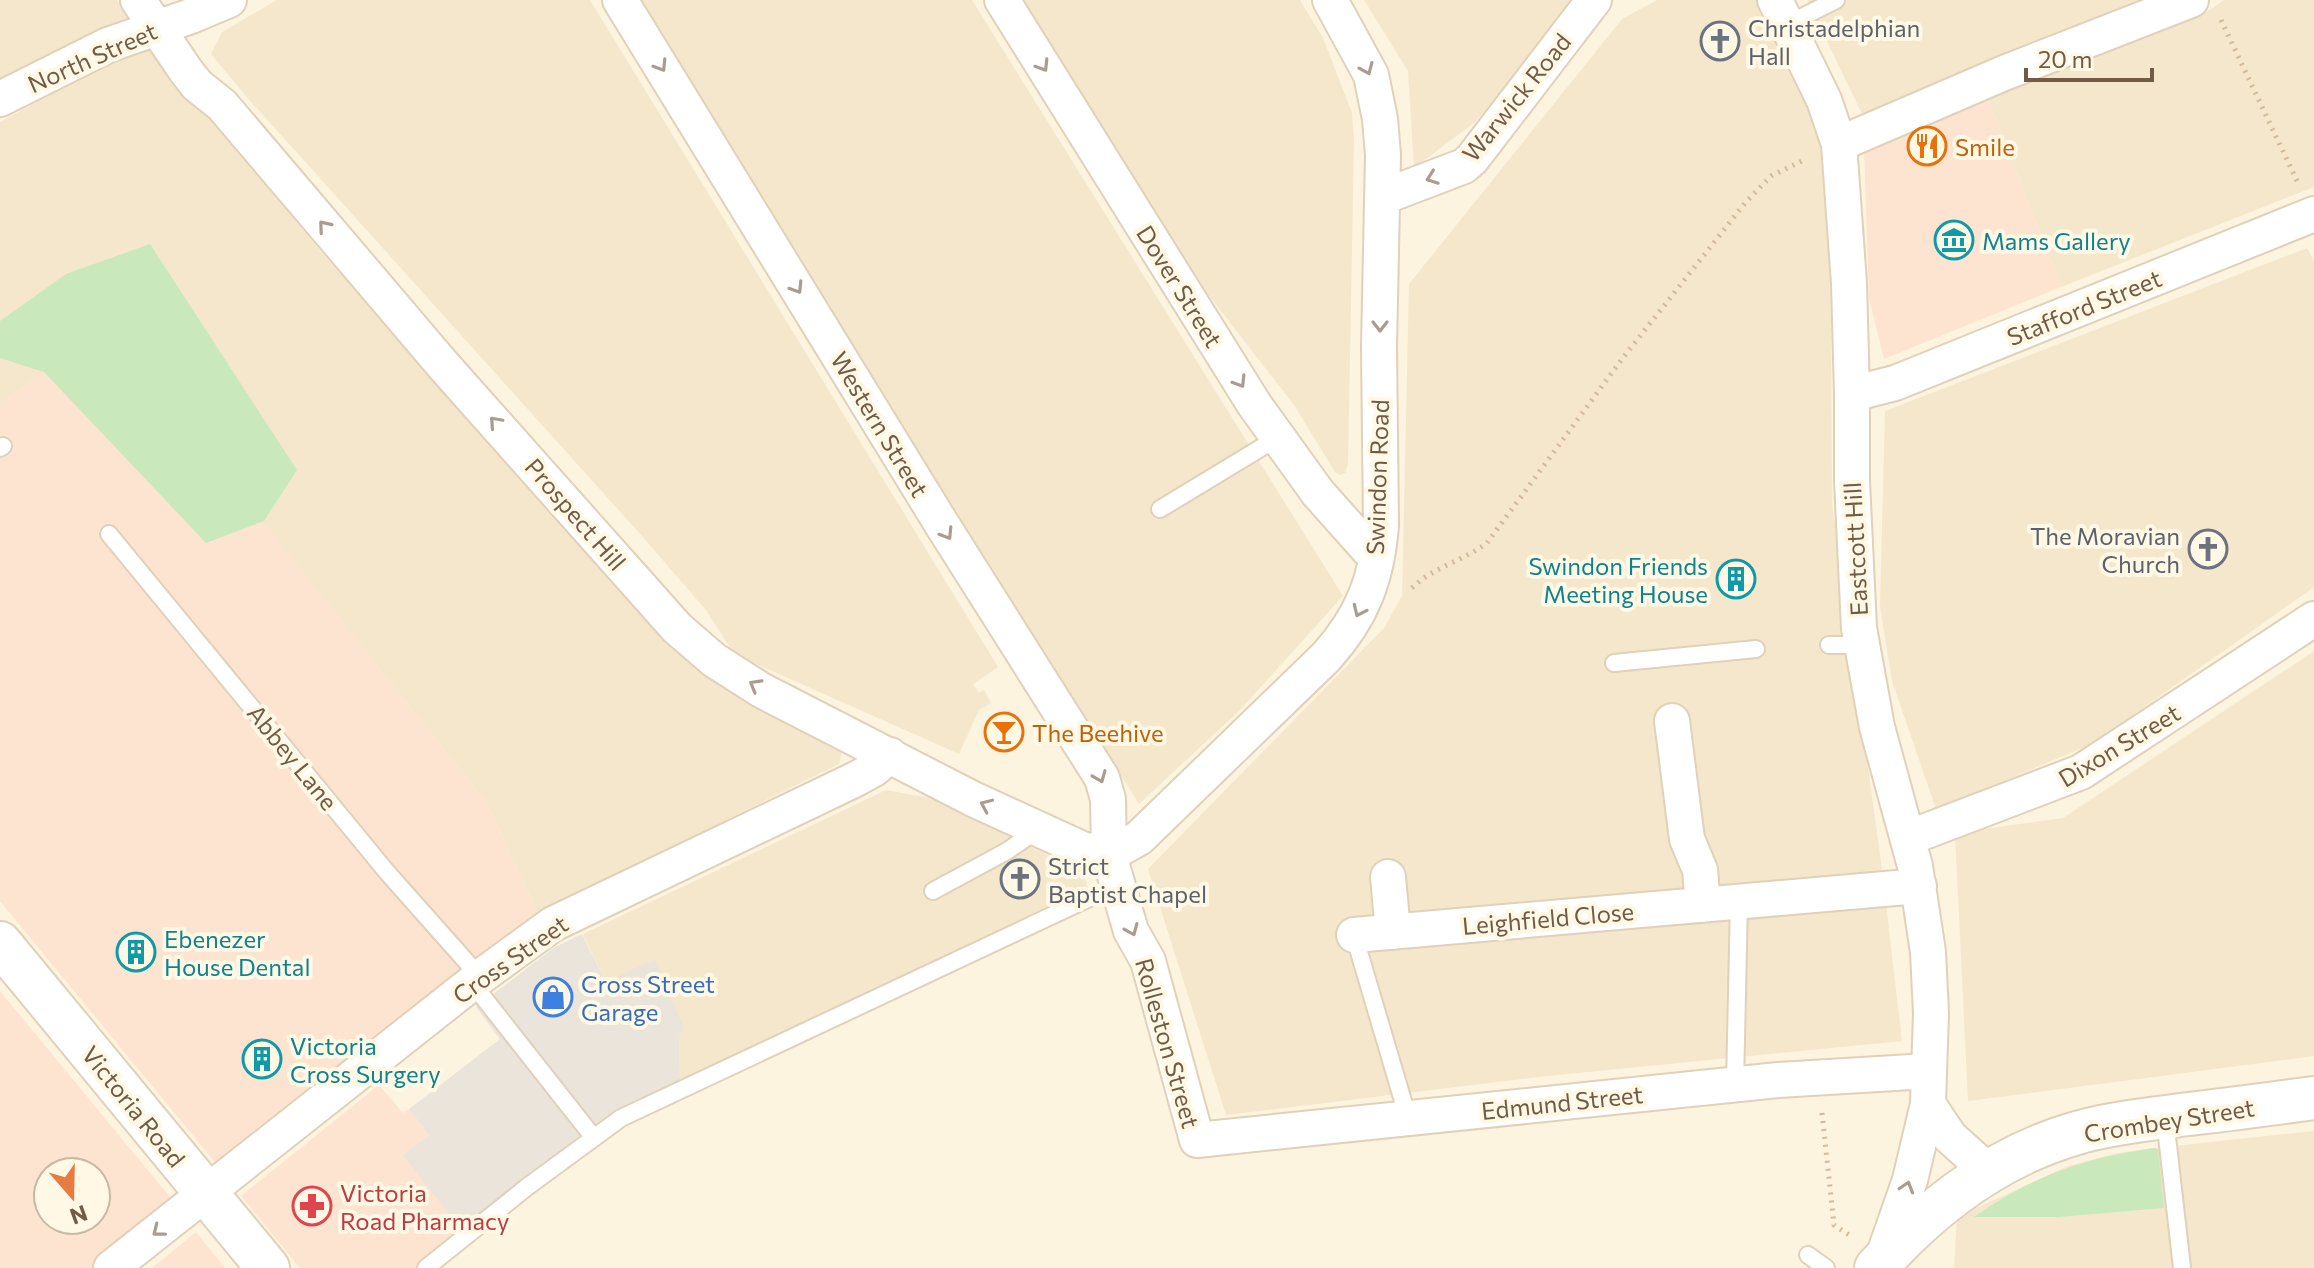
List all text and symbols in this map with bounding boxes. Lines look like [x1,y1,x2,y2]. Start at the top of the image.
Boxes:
place label: Christadelphian Hall [1748,13,1920,70]
street label: North Street [23,16,161,98]
church icon: Christadelphian Hall [1699,20,1741,62]
street label: Warwick Road [1456,27,1576,167]
scale bar [2026,32,2152,82]
text: 20 m [2038,44,2092,73]
one-way arrow [1034,57,1049,72]
one-way arrow [652,58,667,72]
one-way arrow [1358,61,1374,75]
restaurant icon: Smile [1906,125,1948,167]
place label: Smile [1955,132,2015,161]
one-way arrow [1426,168,1440,185]
museum icon: Mams Gallery [1933,219,1975,261]
street label: Dover Street [1131,220,1229,352]
one-way arrow [319,221,334,235]
place label: Mams Gallery [1982,226,2131,255]
street label: Stafford Street [2003,263,2166,351]
one-way arrow [788,279,803,294]
one-way arrow [1371,320,1388,333]
street label: Western Street [825,346,935,502]
one-way arrow [1230,373,1246,388]
street label: Swindon Road [1360,399,1394,555]
one-way arrow [489,417,504,431]
street label: Prospect Hill [520,452,632,576]
street label: Eastcott Hill [1837,481,1873,617]
place label: The Moravian Church [2030,521,2180,578]
one-way arrow [938,525,953,540]
church icon: The Moravian Church [2187,528,2229,570]
place label: Swindon Friends Meeting House [1528,551,1708,608]
building icon: Swindon Friends Meeting House [1715,558,1757,600]
one-way arrow [1353,603,1369,617]
one-way arrow [749,680,763,695]
street label: Dixon Street [2053,697,2185,793]
street label: Abbey Lane [242,699,344,815]
bar icon: The Beehive [983,711,1025,753]
place label: The Beehive [1032,718,1164,747]
one-way arrow [1091,769,1107,783]
one-way arrow [979,799,994,815]
place label: Strict Baptist Chapel [1048,851,1207,908]
church icon: Strict Baptist Chapel [999,858,1041,900]
street label: Leighfield Close [1461,896,1635,940]
street label: Cross Street [447,909,573,1009]
one-way arrow [1122,922,1139,936]
place label: Ebenezer House Dental [164,924,311,981]
building icon: Ebenezer House Dental [115,931,157,973]
street label: Rolleston Street [1130,955,1206,1132]
place label: Cross Street Garage [581,969,715,1026]
shop icon: Cross Street Garage [532,976,574,1018]
place label: Victoria Cross Surgery [290,1031,441,1088]
building icon: Victoria Cross Surgery [241,1038,283,1080]
street label: Victoria Road [76,1040,192,1172]
street label: Edmund Street [1480,1079,1644,1125]
street label: Crombey Street [2082,1092,2257,1148]
north arrow [32,1156,112,1236]
place label: Victoria Road Pharmacy [340,1178,509,1235]
one-way arrow [1898,1181,1914,1195]
pharmacy icon: Victoria Road Pharmacy [291,1185,333,1227]
text: N [67,1200,91,1231]
one-way arrow [152,1221,167,1235]

